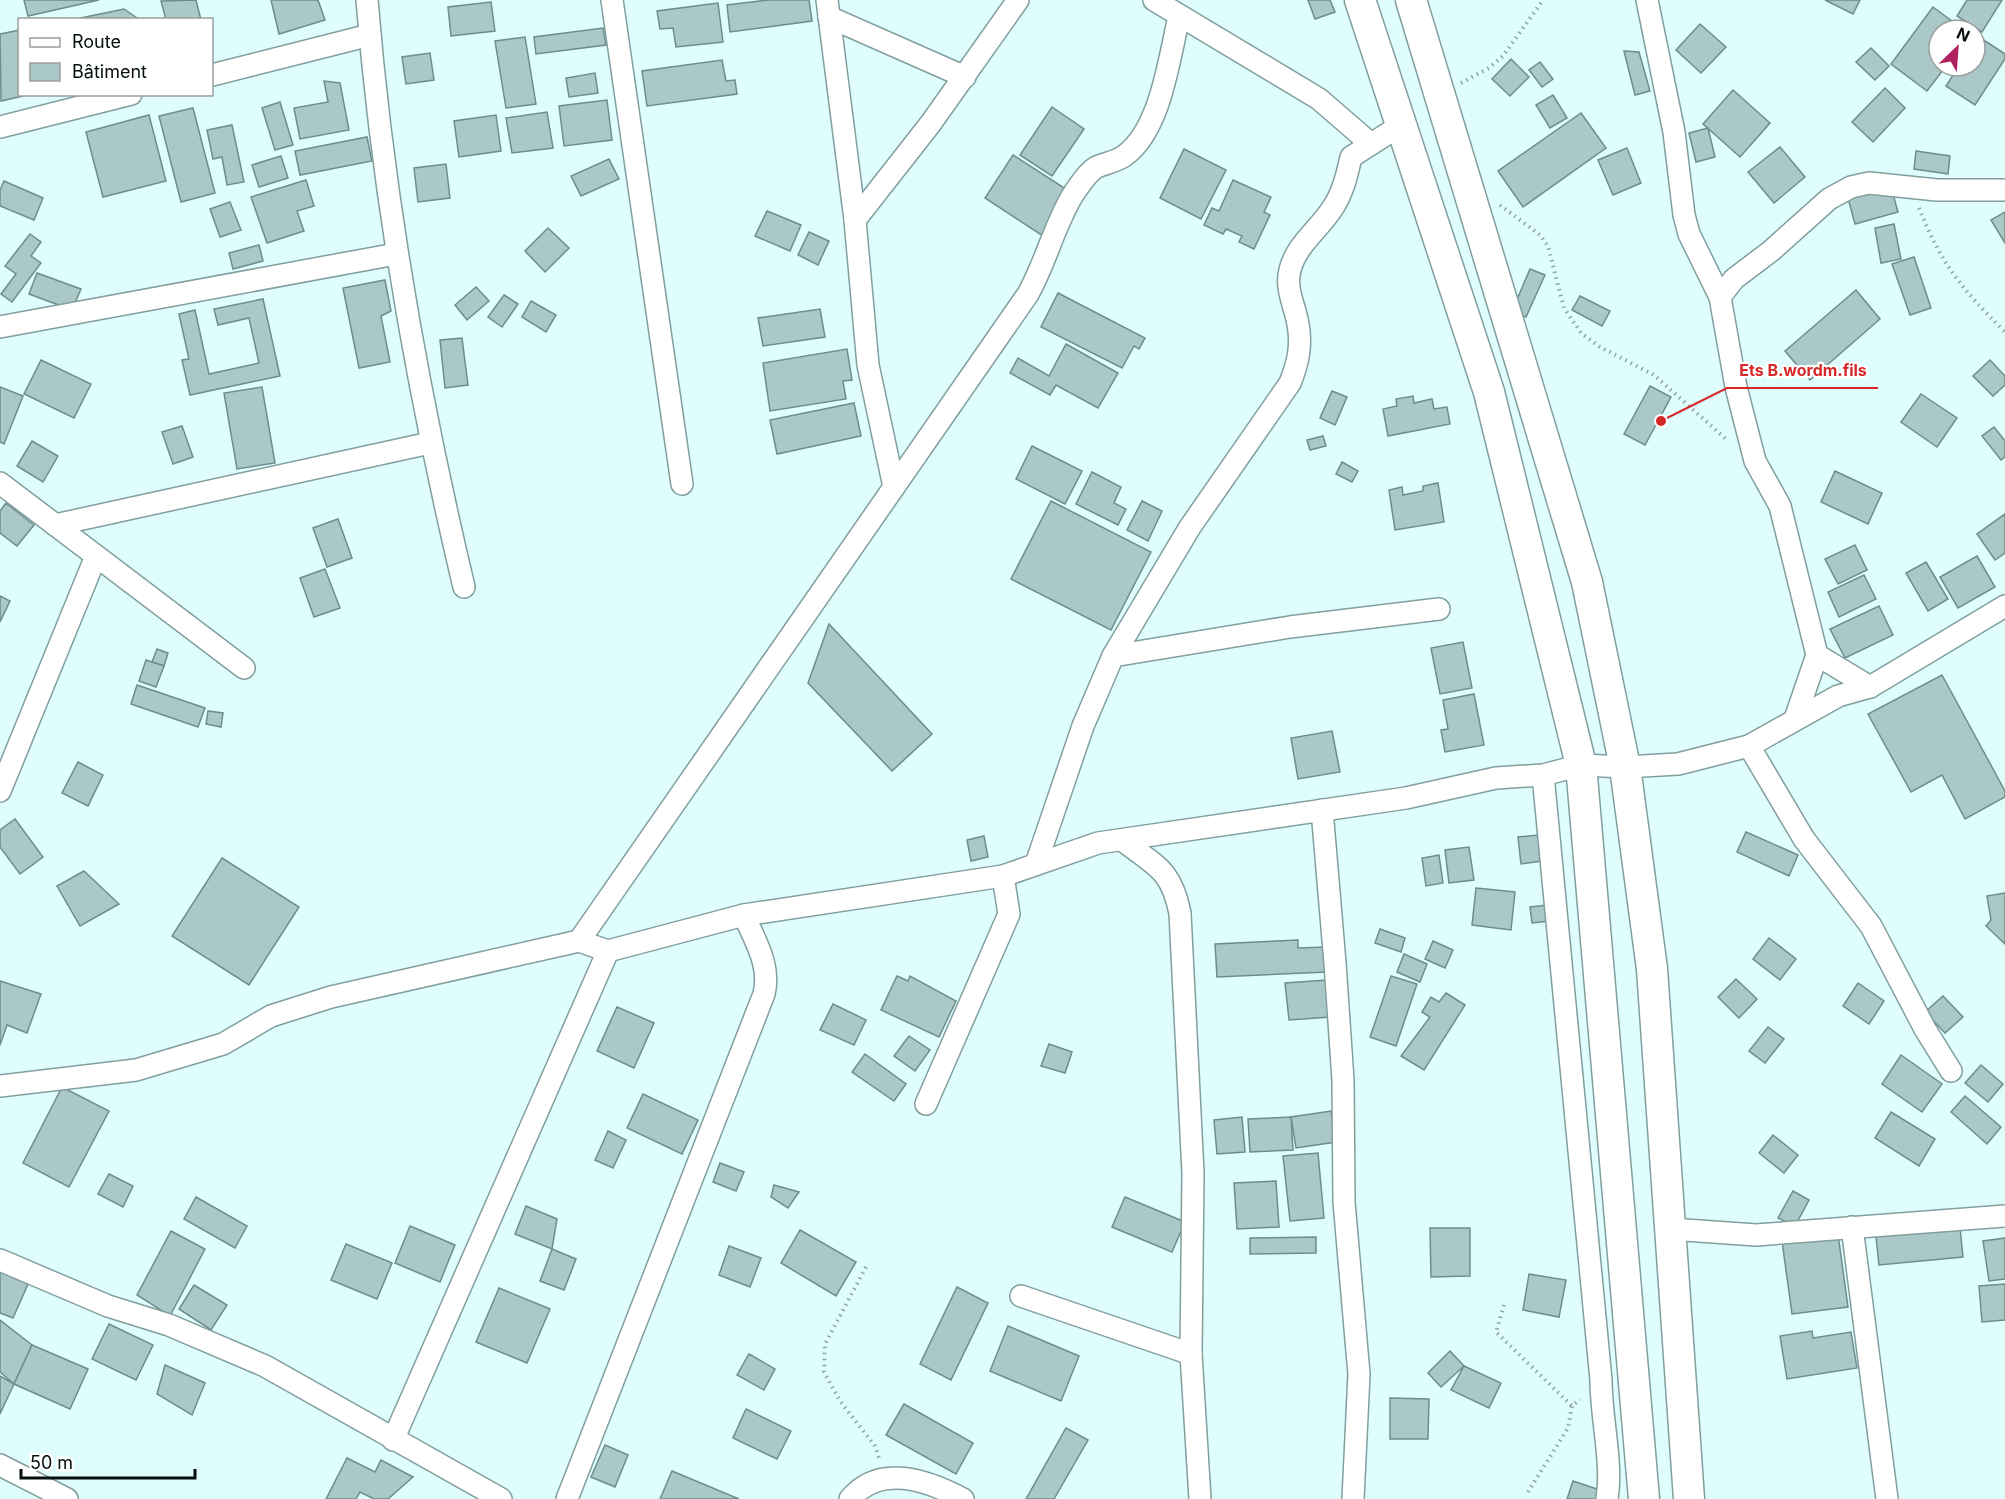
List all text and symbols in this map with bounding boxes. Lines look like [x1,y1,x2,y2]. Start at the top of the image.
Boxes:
legend [18,18,213,96]
north arrow [1927,18,1987,78]
text: N [1954,23,1973,46]
text: Route [72,31,121,52]
text: Bâtiment [72,61,147,82]
callout: Ets B.wordm.fils [1727,354,1878,388]
text: Ets B.wordm.fils [1739,360,1867,380]
scale bar [21,1442,195,1480]
text: 50 m [30,1452,73,1473]

